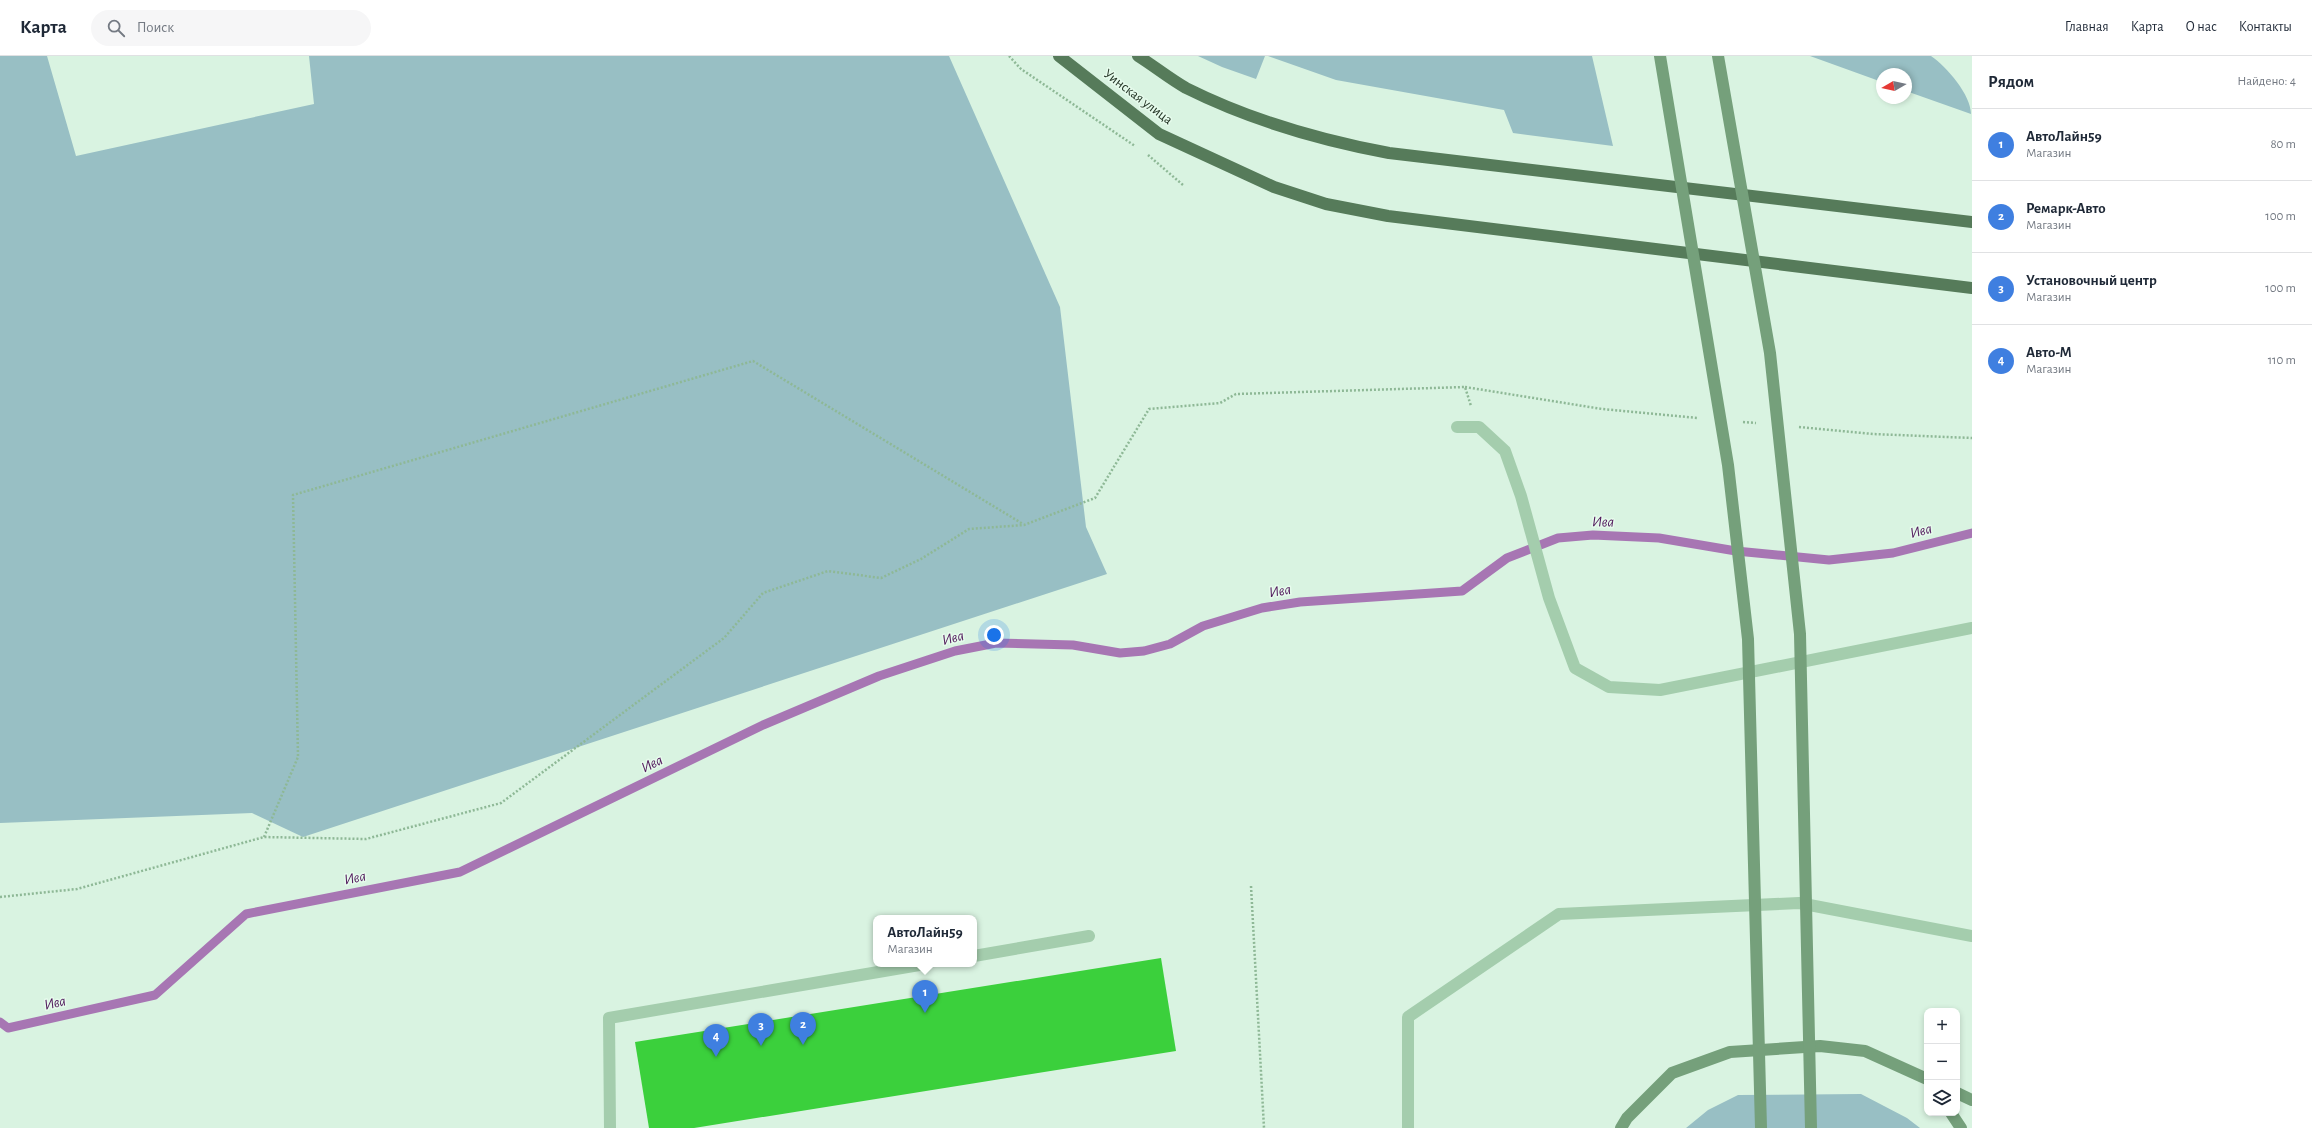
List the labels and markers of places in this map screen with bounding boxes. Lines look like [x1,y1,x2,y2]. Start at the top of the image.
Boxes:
pin: 1 [912,980,938,1013]
pin: 2 [790,1012,816,1045]
pin: 3 [748,1013,774,1046]
pin: 4 [703,1024,729,1057]

